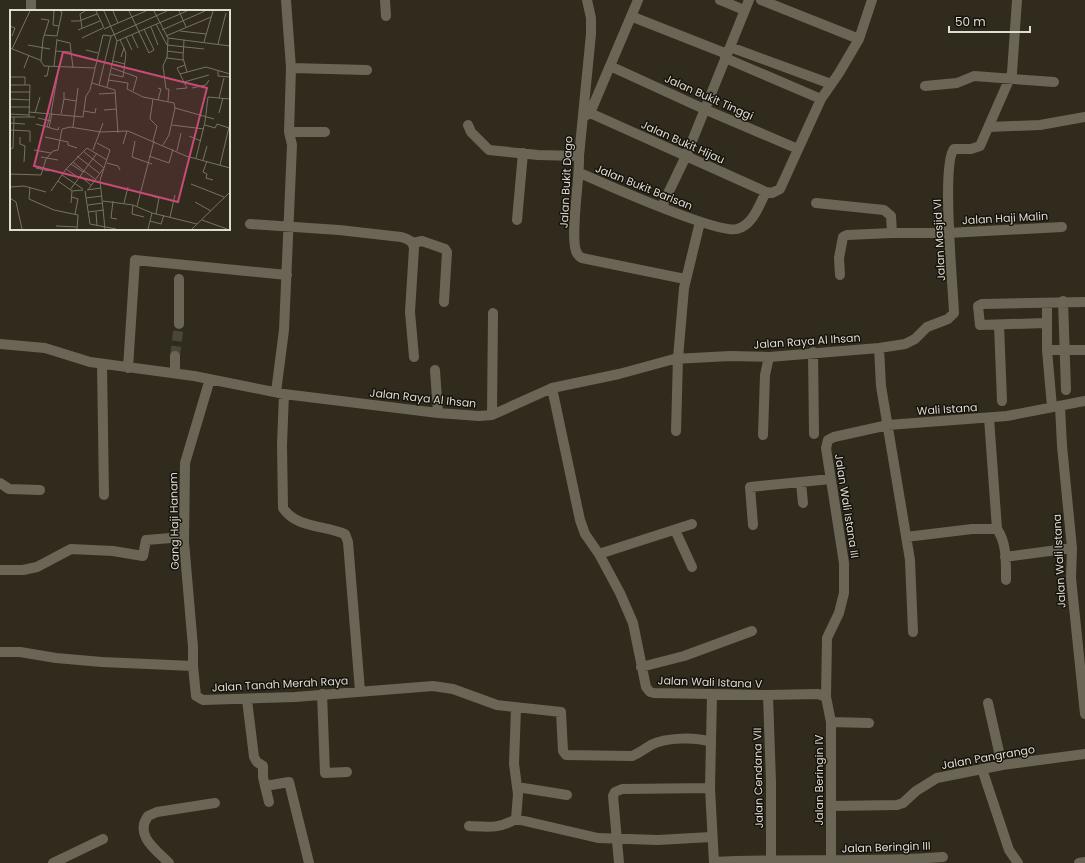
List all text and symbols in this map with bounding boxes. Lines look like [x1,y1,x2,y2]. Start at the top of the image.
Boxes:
scale bar [949,8,1030,34]
inset map [10,10,230,230]
text: 50 m [955,13,986,30]
street label: Jalan Bukit Tinggi [662,70,756,124]
street label: Jalan Bukit Hijau [639,116,727,168]
street label: Jalan Bukit Dago [556,136,576,228]
street label: Jalan Bukit Barisan [593,160,695,214]
street label: Jalan Masjid VI [929,199,949,281]
street label: Jalan Haji Malin [962,208,1048,228]
street label: Jalan Raya Al Ihsan [753,329,861,353]
street label: Jalan Raya Al Ihsan [369,384,477,412]
street label: Wali Istana [916,399,978,419]
street label: Jalan Wali Istana III [831,453,863,559]
street label: Gang Haji Hanam [165,472,183,570]
street label: Jalan Wali Istana [1049,514,1069,608]
street label: Jalan Tanah Merah Raya [211,672,349,696]
street label: Jalan Wali Istana V [657,672,763,692]
street label: Jalan Cendana VII [749,727,767,829]
street label: Jalan Beringin IV [811,734,827,826]
street label: Jalan Pangrango [940,741,1036,773]
street label: Jalan Beringin III [841,837,931,857]

